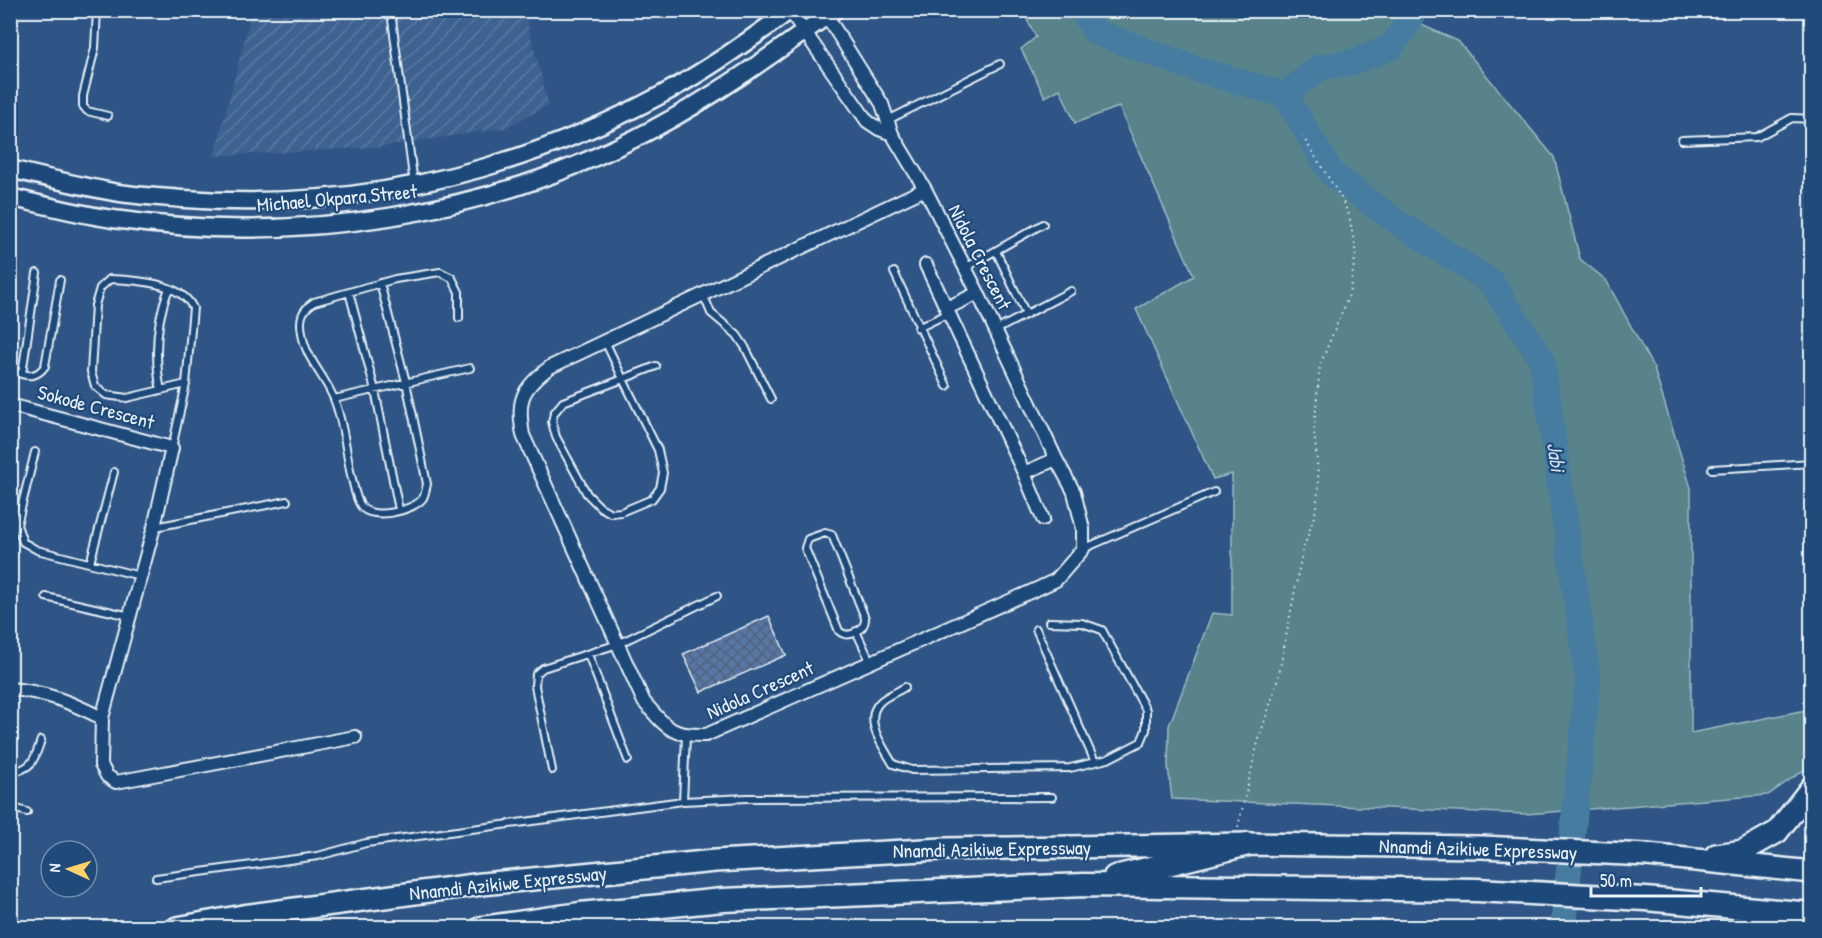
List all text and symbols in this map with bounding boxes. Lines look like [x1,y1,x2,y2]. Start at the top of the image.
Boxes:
street label: Michael Okpara Street [256,177,419,218]
street label: Nidola Crescent [942,200,1019,315]
street label: Sokode Crescent [35,378,159,435]
water label: Jabi [1540,440,1573,476]
street label: Nidola Crescent [702,653,819,725]
street label: Nnamdi Azikiwe Expressway [1378,832,1578,865]
street label: Nnamdi Azikiwe Expressway [893,833,1091,864]
north arrow [39,839,99,899]
street label: Nnamdi Azikiwe Expressway [408,859,608,906]
scale bar [1591,860,1700,898]
text: N [43,862,65,873]
text: 50 m [1600,868,1632,893]

